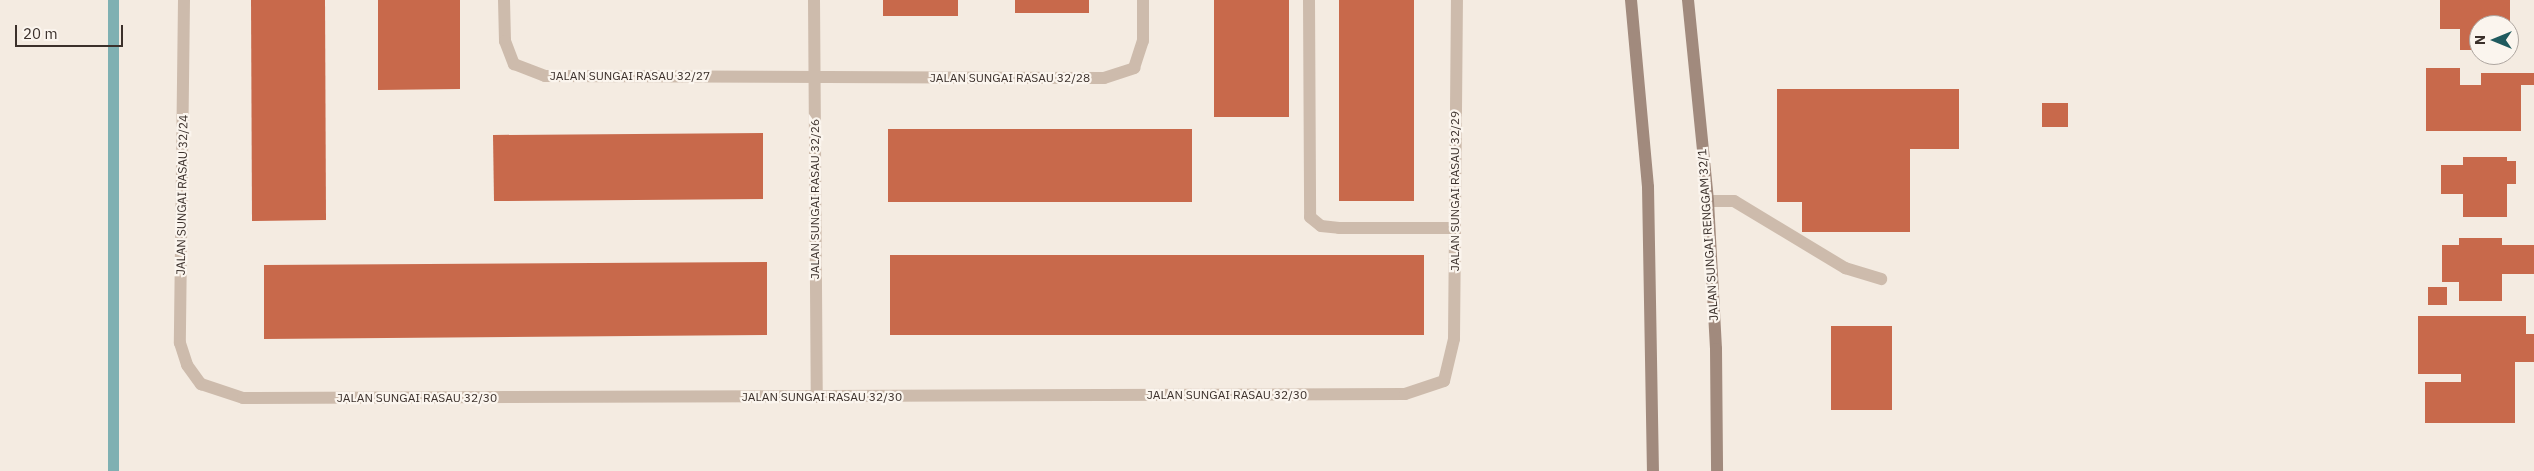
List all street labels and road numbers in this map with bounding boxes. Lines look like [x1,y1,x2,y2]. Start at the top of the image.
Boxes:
street label: JALAN SUNGAI RASAU 32/27 [550,69,710,83]
street label: JALAN SUNGAI RASAU 32/28 [930,71,1090,85]
street label: JALAN SUNGAI RASAU 32/29 [1448,111,1462,271]
street label: JALAN SUNGAI RASAU 32/24 [173,115,191,275]
street label: JALAN SUNGAI RASAU 32/26 [808,119,822,279]
street label: JALAN SUNGAI RENGGAM 32/1 [1695,148,1721,322]
street label: JALAN SUNGAI RASAU 32/30 [1147,388,1307,402]
street label: JALAN SUNGAI RASAU 32/30 [742,390,902,404]
street label: JALAN SUNGAI RASAU 32/30 [337,391,497,405]

